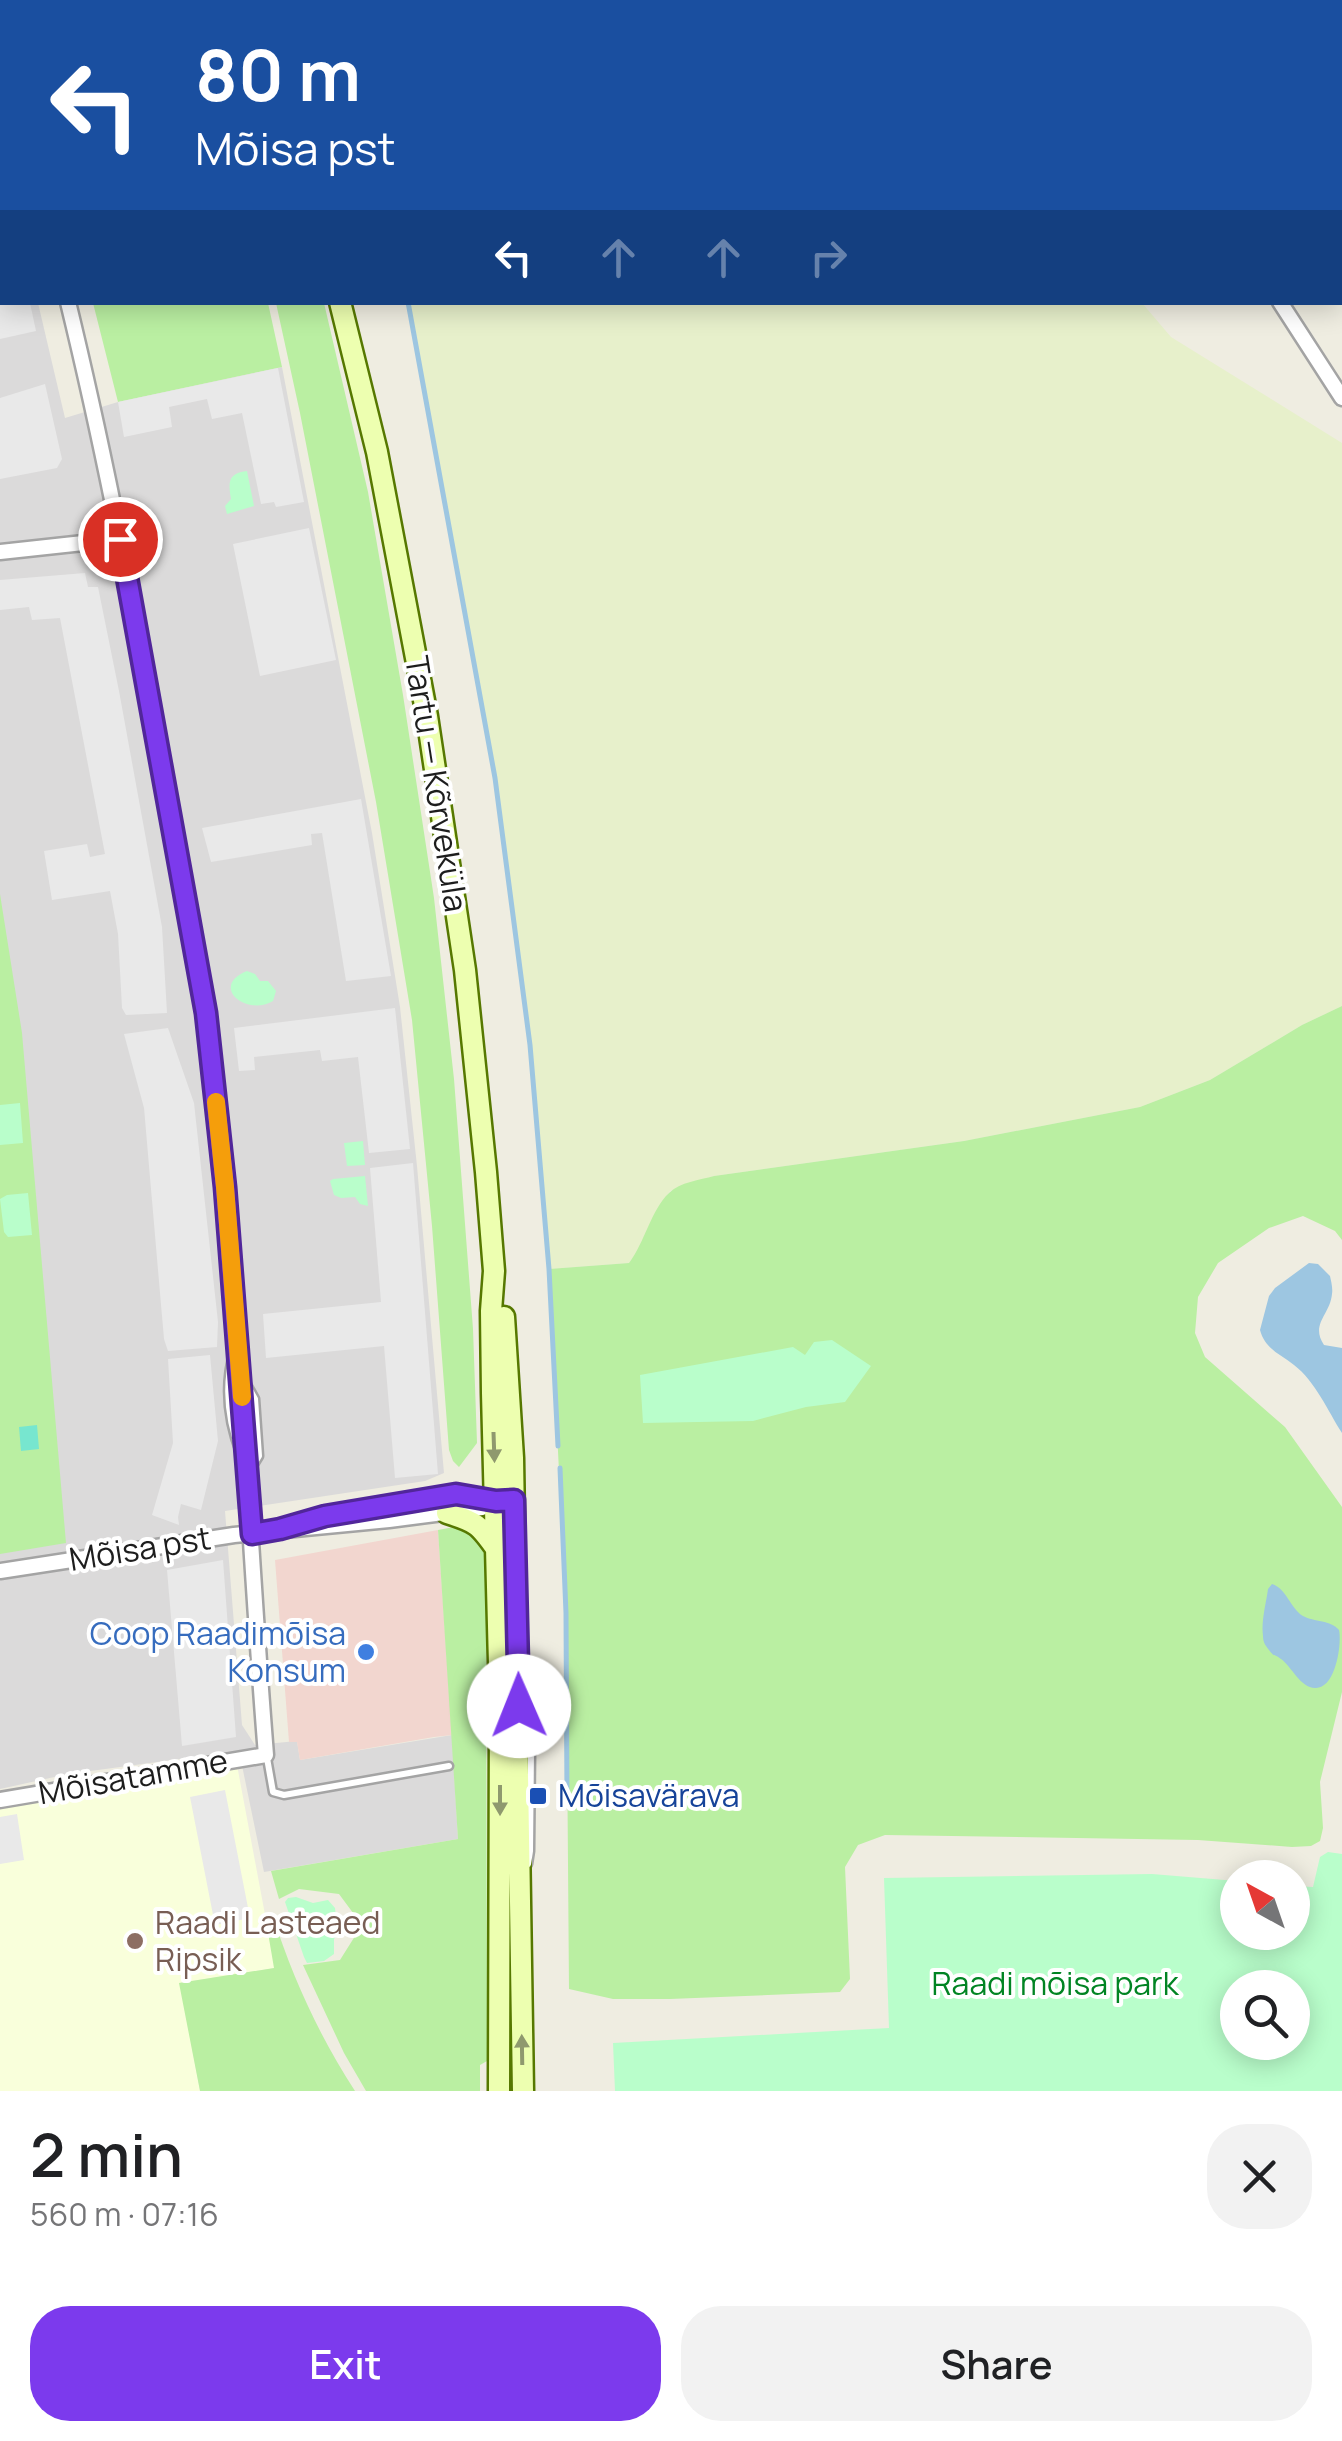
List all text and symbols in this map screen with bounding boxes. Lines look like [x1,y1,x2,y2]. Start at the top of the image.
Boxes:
text: 80 m [195,26,361,122]
icon: left [30,40,160,170]
text: Mõisa pst [195,117,396,179]
icon: left [486,230,541,285]
icon: ahead [591,230,646,285]
icon: ahead [696,230,751,285]
icon: right [801,230,856,285]
pin [78,497,163,582]
icon: arrive [93,512,148,567]
street label: Tartu — Kõrveküla [395,653,479,915]
one-way arrow [486,1431,502,1463]
street label: Mõisa pst [66,1515,214,1581]
place label: Coop Raadimõisa Konsum [90,1611,346,1692]
marker: Coop Raadimõisa Konsum [355,1641,377,1663]
position arrow [467,1654,571,1758]
street label: Mõisatamme [35,1738,231,1814]
place label: Mõisavärava [558,1773,739,1817]
one-way arrow [492,1785,508,1817]
marker: Mõisavärava [527,1785,549,1807]
north arrow [1220,1860,1310,1950]
map controls [1220,1860,1310,2060]
place label: Raadi Lasteaed Ripsik [155,1900,380,1981]
marker: Raadi Lasteaed Ripsik [124,1930,146,1952]
park label: Raadi mõisa park [931,1961,1180,2005]
button: search [1220,1970,1310,2060]
one-way arrow [513,2033,529,2065]
text: 2 min [30,2113,183,2195]
button: close [1207,2124,1312,2229]
text: 560 m · 07:16 [30,2192,219,2236]
button: Exit [30,2306,661,2421]
button: Share [681,2306,1312,2421]

